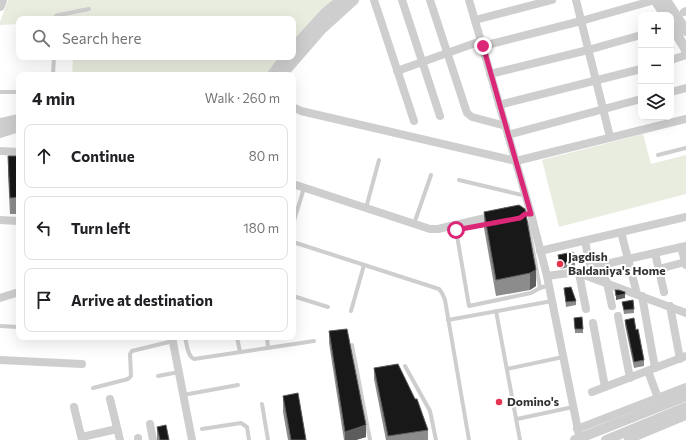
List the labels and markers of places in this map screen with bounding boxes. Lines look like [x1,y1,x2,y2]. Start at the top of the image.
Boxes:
place label: Jagdish Baldaniya's Home [568,249,666,277]
marker: Jagdish Baldaniya's Home [555,259,565,269]
place label: Domino's [507,394,560,408]
marker: Domino's [494,397,504,407]

